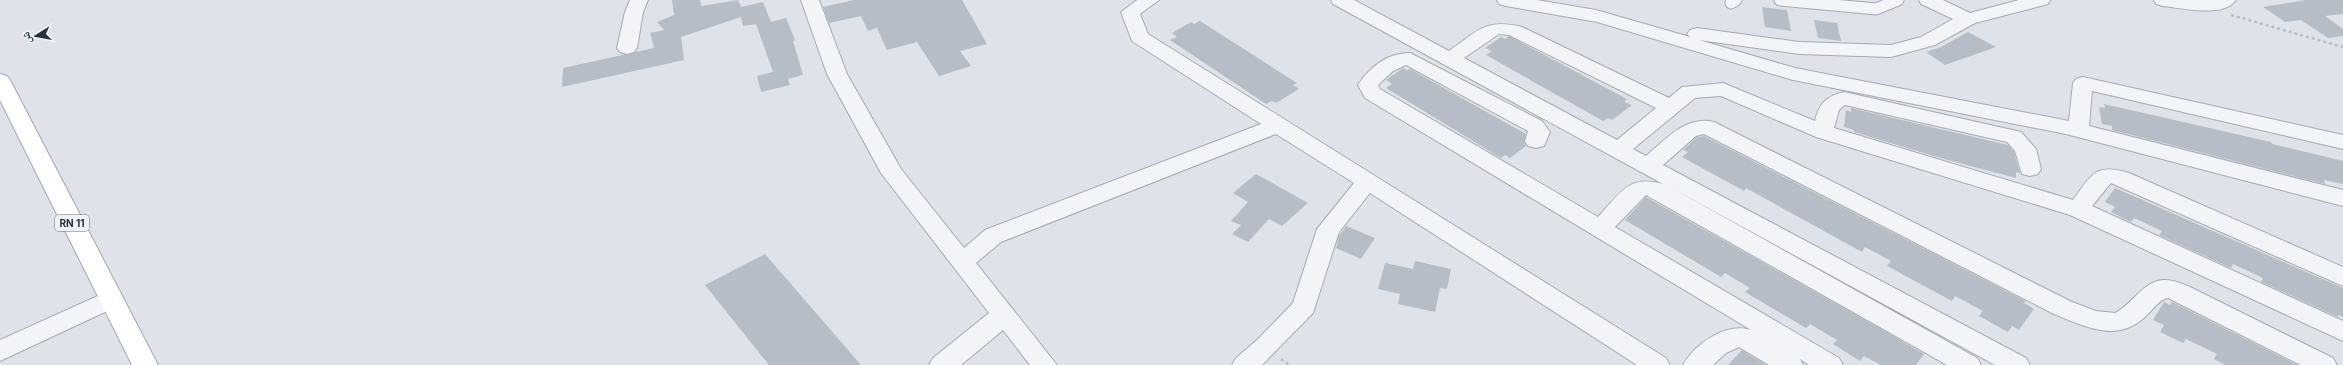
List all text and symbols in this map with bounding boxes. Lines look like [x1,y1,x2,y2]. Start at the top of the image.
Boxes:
north arrow [16,16,56,56]
text: ش [18,30,35,45]
road number: RN 11 [55,215,89,231]

